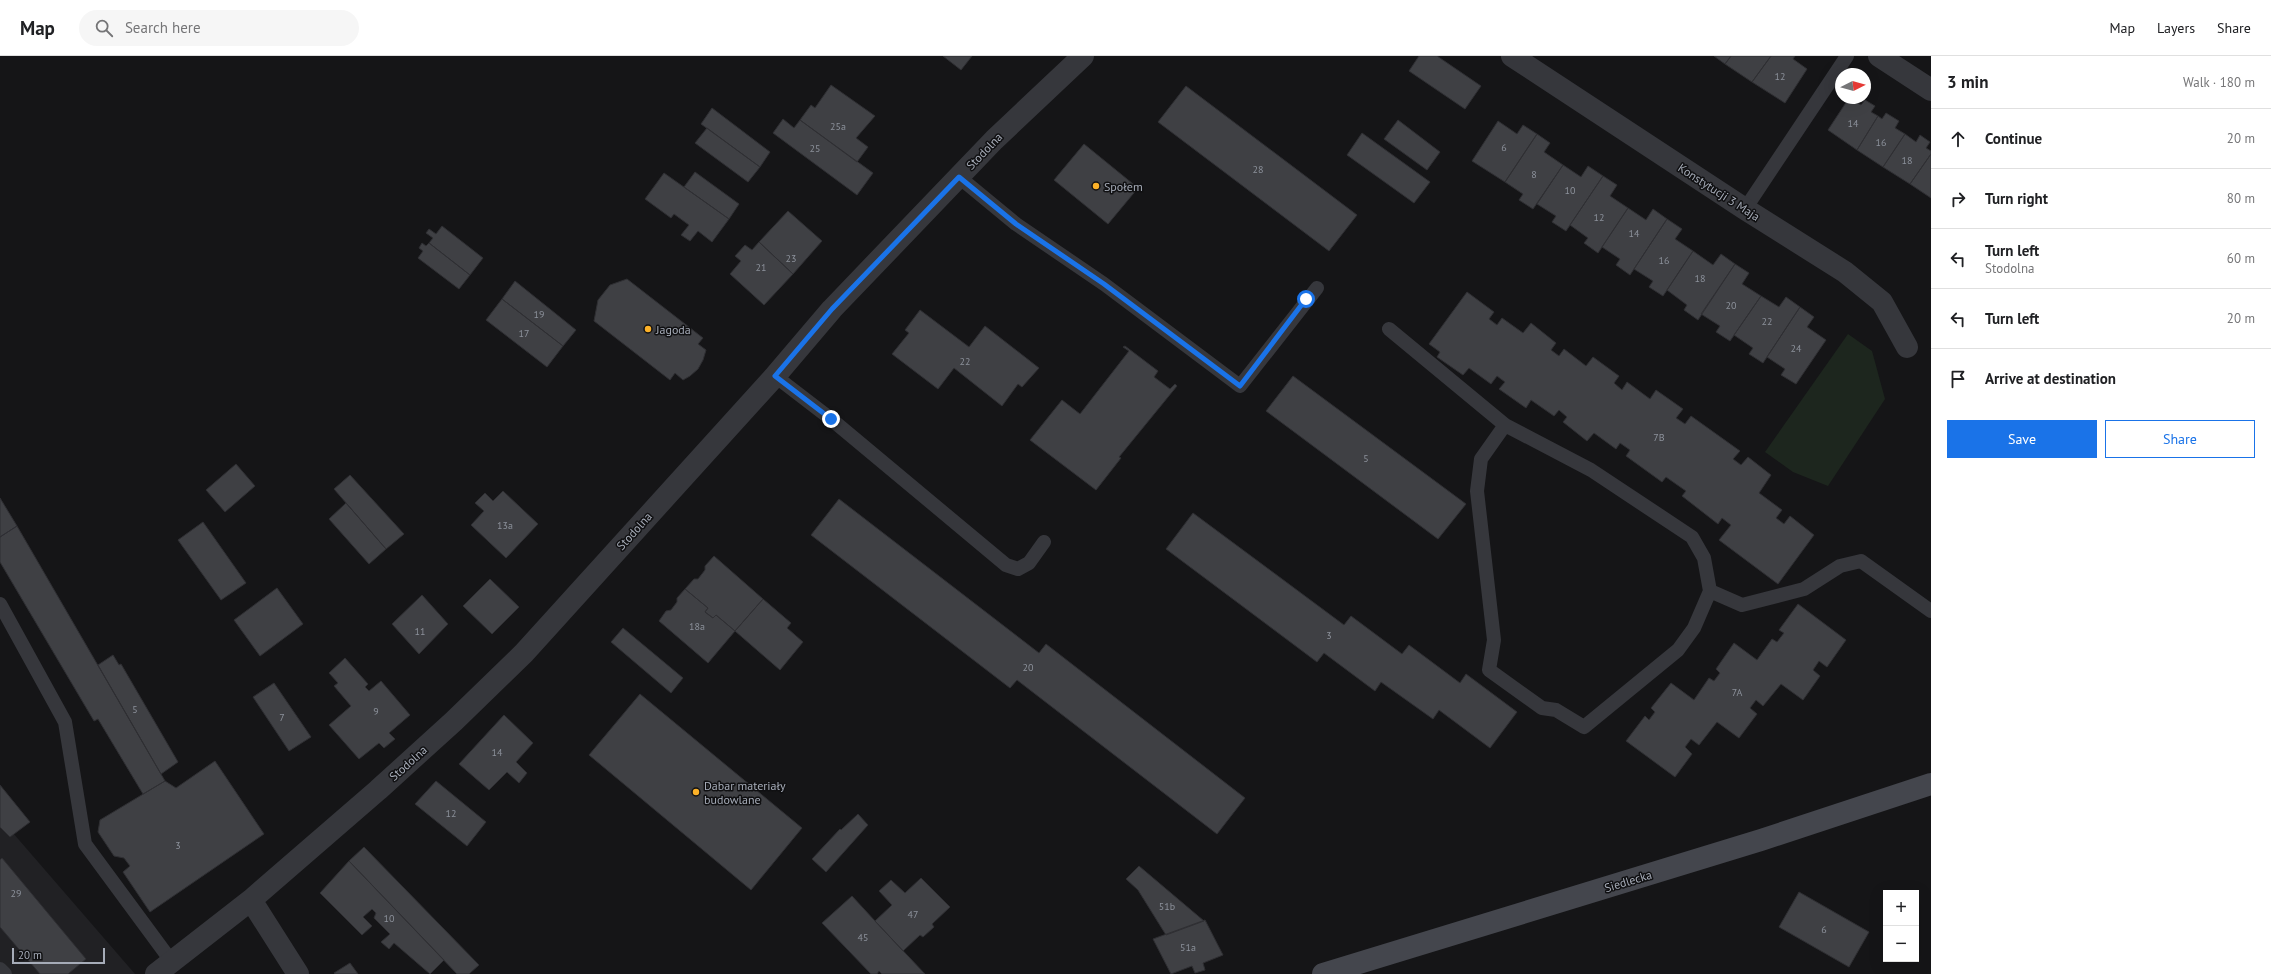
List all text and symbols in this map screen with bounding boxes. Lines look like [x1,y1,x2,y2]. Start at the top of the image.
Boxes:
search box [79,10,359,46]
text: Map [20,16,55,40]
icon: search [93,17,115,39]
text: Search here [125,18,201,37]
text: Map [2109,19,2135,37]
text: Layers [2157,19,2195,37]
text: Share [2217,19,2251,37]
north arrow [1835,68,1871,104]
house number: 12 [1775,70,1785,83]
text: 3 min [1947,71,1988,93]
text: Walk · 180 m [2183,74,2255,91]
house number: 14 [1848,117,1859,130]
house number: 25a [830,120,846,133]
icon: ahead [1947,128,1969,150]
street label: Stodolna [963,129,1005,173]
text: Continue [1985,129,2042,148]
text: 20 m [2227,130,2255,147]
house number: 16 [1876,136,1886,149]
house number: 6 [1501,141,1507,154]
house number: 25 [810,142,820,155]
house number: 18 [1902,154,1912,167]
street label: Konstytucji 3 Maja [1675,160,1763,224]
house number: 28 [1253,163,1263,176]
house number: 8 [1531,168,1537,181]
place label: Społem [1104,179,1143,194]
marker: Społem [1091,181,1101,191]
house number: 10 [1565,184,1576,197]
icon: right [1947,188,1969,210]
text: Turn right [1985,189,2048,208]
text: 80 m [2227,190,2255,207]
house number: 12 [1594,211,1604,224]
house number: 14 [1629,227,1640,240]
text: Turn left [1985,241,2039,260]
icon: left [1947,248,1969,270]
text: 60 m [2227,250,2255,267]
house number: 23 [786,252,796,265]
house number: 16 [1659,254,1669,267]
text: Stodolna [1985,260,2034,277]
house number: 21 [756,261,766,274]
house number: 18 [1695,272,1705,285]
route start [1297,290,1315,308]
house number: 20 [1726,299,1737,312]
house number: 19 [534,308,544,321]
icon: left [1947,308,1969,330]
text: Turn left [1985,309,2039,328]
text: 20 m [2227,310,2255,327]
house number: 22 [1762,315,1772,328]
place label: Jagoda [655,322,691,337]
marker: Jagoda [643,324,653,334]
house number: 17 [519,327,529,340]
house number: 24 [1791,342,1802,355]
house number: 22 [960,355,970,368]
icon: arrive [1947,368,1969,390]
text: Arrive at destination [1985,369,2116,388]
route end [822,410,840,428]
button: Save [1947,420,2097,458]
button: Share [2105,420,2255,458]
house number: 7B [1653,431,1665,444]
house number: 5 [1363,452,1369,465]
street label: Stodolna [613,509,655,553]
house number: 13a [497,519,513,532]
house number: 18a [689,620,705,633]
house number: 11 [415,625,425,638]
house number: 3 [1326,629,1332,642]
house number: 20 [1023,661,1034,674]
house number: 7A [1732,686,1743,699]
house number: 5 [132,703,138,716]
house number: 9 [373,705,379,718]
house number: 7 [279,711,285,724]
street label: Stodolna [386,742,430,784]
house number: 14 [492,746,503,759]
place label: Dabar materiały budowlane [704,778,786,807]
marker: Dabar materiały budowlane [691,787,701,797]
house number: 12 [446,807,456,820]
house number: 3 [175,839,181,852]
street label: Siedlecka [1603,867,1654,895]
house number: 29 [11,887,21,900]
map controls [1883,890,1919,962]
button: + [1883,890,1919,926]
house number: 51b [1159,900,1175,913]
house number: 47 [908,908,918,921]
house number: 10 [384,912,395,925]
house number: 6 [1821,923,1827,936]
button: − [1883,926,1919,962]
house number: 45 [858,931,868,944]
house number: 51a [1180,941,1196,954]
scale bar [12,946,105,965]
text: 20 m [18,948,42,962]

